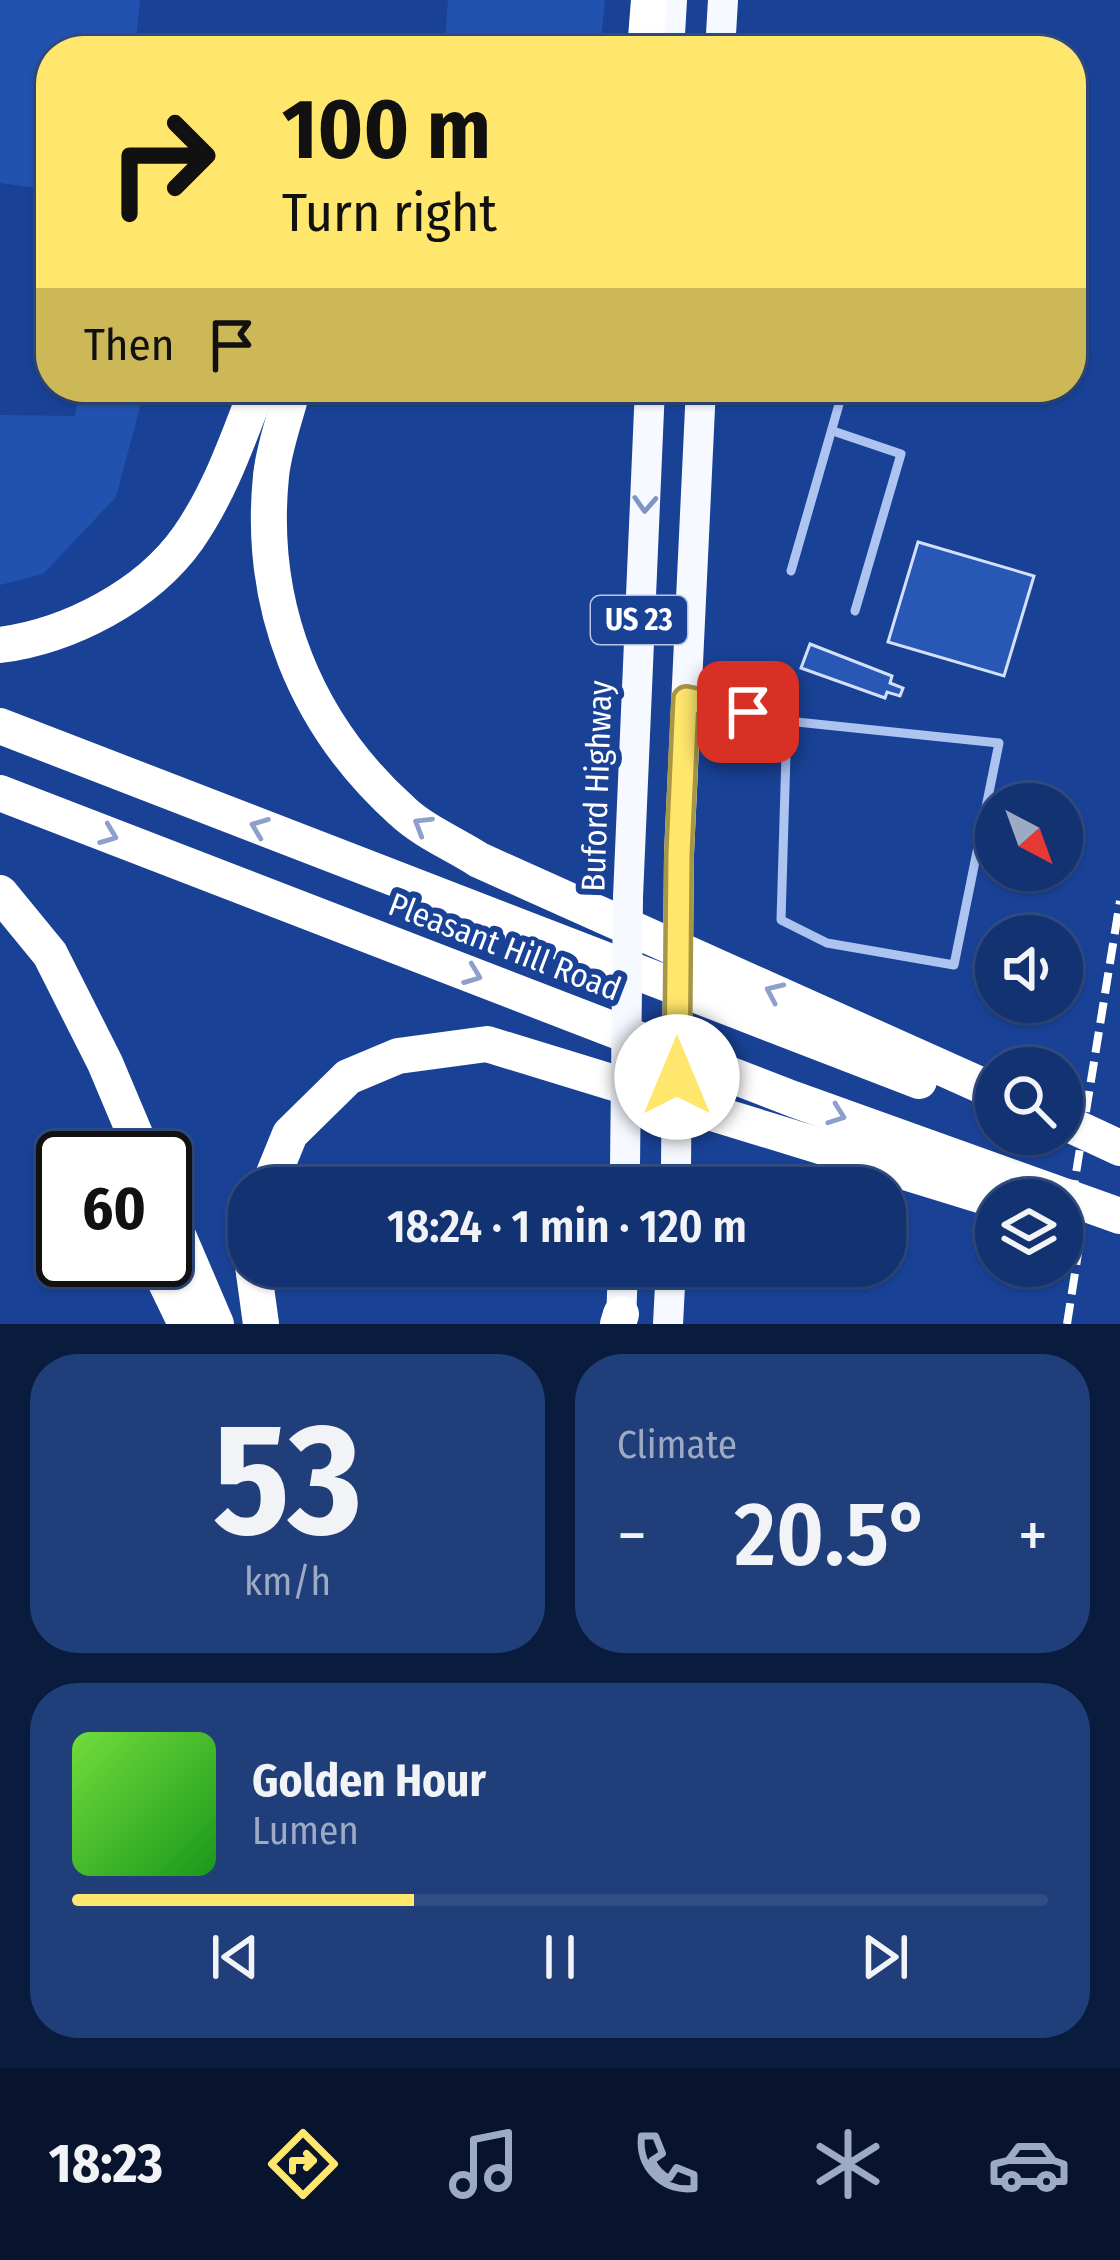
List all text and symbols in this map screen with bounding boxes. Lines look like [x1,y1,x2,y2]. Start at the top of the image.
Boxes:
text: 100 m [282,79,491,180]
icon: right [84,84,240,240]
text: Turn right [282,181,497,245]
icon: arrive [199,312,265,378]
text: Then [84,318,175,372]
one-way arrow [632,495,658,514]
road number: US 23 [591,596,687,644]
pin [697,661,799,763]
street label: Buford Highway [573,679,621,892]
icon: arrive [715,679,781,745]
north arrow [975,783,1083,891]
map controls [975,783,1083,1287]
one-way arrow [250,816,271,841]
one-way arrow [413,817,435,839]
one-way arrow [98,820,119,845]
street label: Pleasant Hill Road [383,884,626,1010]
button: sound [975,915,1083,1023]
one-way arrow [461,961,482,986]
one-way arrow [765,983,787,1007]
position arrow [614,1014,740,1140]
button: search [975,1047,1083,1155]
one-way arrow [825,1100,846,1125]
speed limit sign: 60 [36,1131,192,1287]
button: layers [975,1179,1083,1287]
text: 18:24 · 1 min · 120 m [387,1200,747,1254]
text: 53 [213,1387,362,1574]
text: Climate [617,1422,737,1468]
text: 20.5° [734,1481,930,1589]
text: − [617,1496,647,1575]
text: + [1018,1496,1048,1575]
text: km/h [244,1559,331,1605]
text: Golden Hour [252,1754,486,1808]
text: Lumen [252,1808,359,1854]
icon: previous [202,1924,268,1990]
icon: pause [527,1924,593,1990]
icon: next [852,1924,918,1990]
icon: directions [261,2122,345,2206]
icon: music [442,2122,526,2206]
icon: phone [624,2122,708,2206]
icon: climate [806,2122,890,2206]
icon: car [987,2122,1071,2206]
text: 18:23 [49,2132,163,2196]

